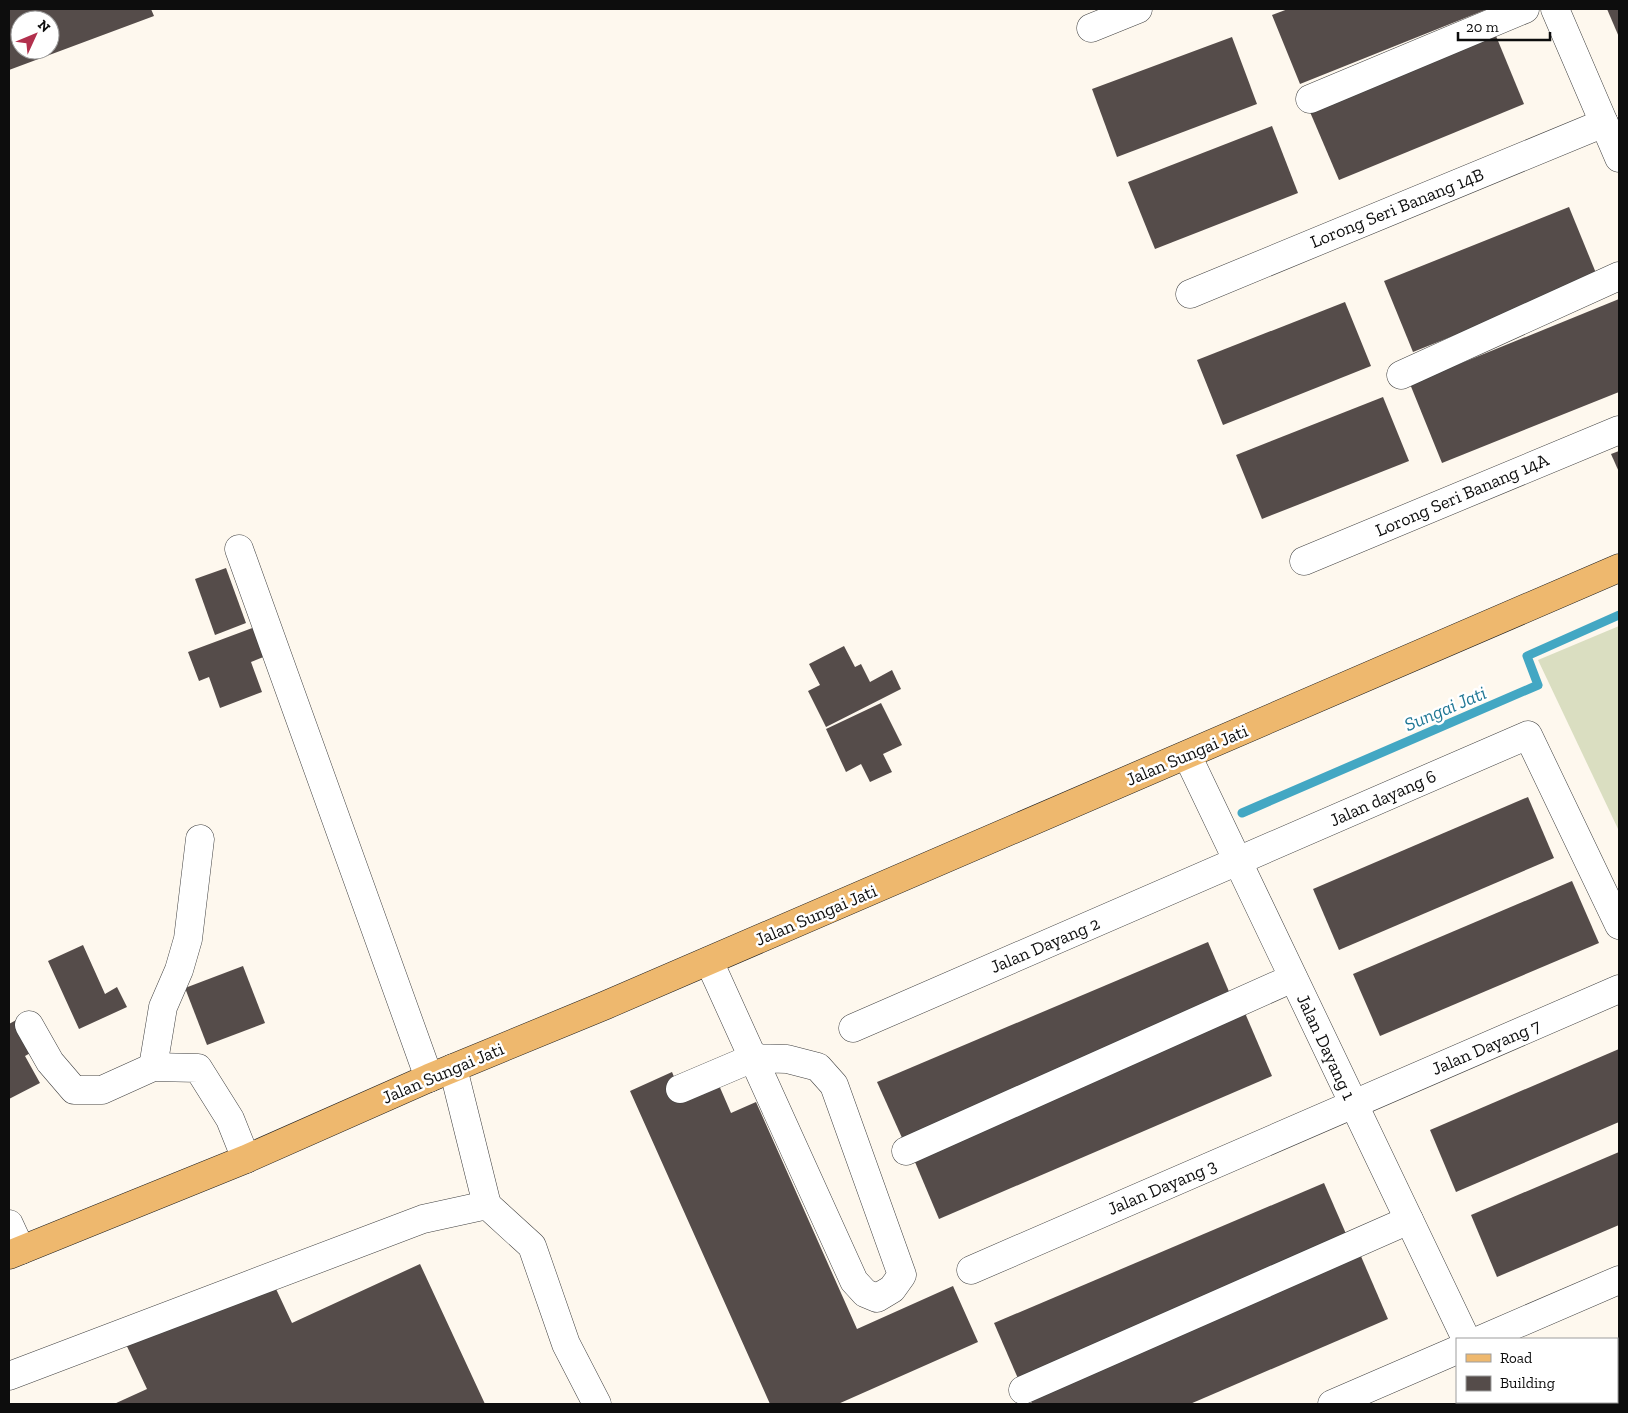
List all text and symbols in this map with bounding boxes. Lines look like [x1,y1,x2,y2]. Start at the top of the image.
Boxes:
north arrow [10,10,60,60]
scale bar [1458,10,1550,42]
text: N [34,17,54,36]
text: 20 m [1466,18,1499,36]
street label: Lorong Seri Banang 14B [1307,163,1487,253]
street label: Lorong Seri Banang 14A [1372,448,1552,541]
water label: Sungai Jati [1401,681,1490,736]
street label: Jalan Sungai Jati [1123,720,1251,790]
street label: Jalan dayang 6 [1326,765,1440,831]
street label: Jalan Sungai Jati [752,880,880,950]
street label: Jalan Dayang 2 [987,912,1103,978]
street label: Jalan Dayang 1 [1292,991,1360,1104]
street label: Jalan Dayang 7 [1428,1014,1544,1080]
street label: Jalan Sungai Jati [379,1038,507,1108]
street label: Jalan Dayang 3 [1104,1154,1220,1220]
legend [1456,1338,1618,1403]
text: Road [1500,1349,1533,1367]
text: Building [1500,1374,1555,1392]

